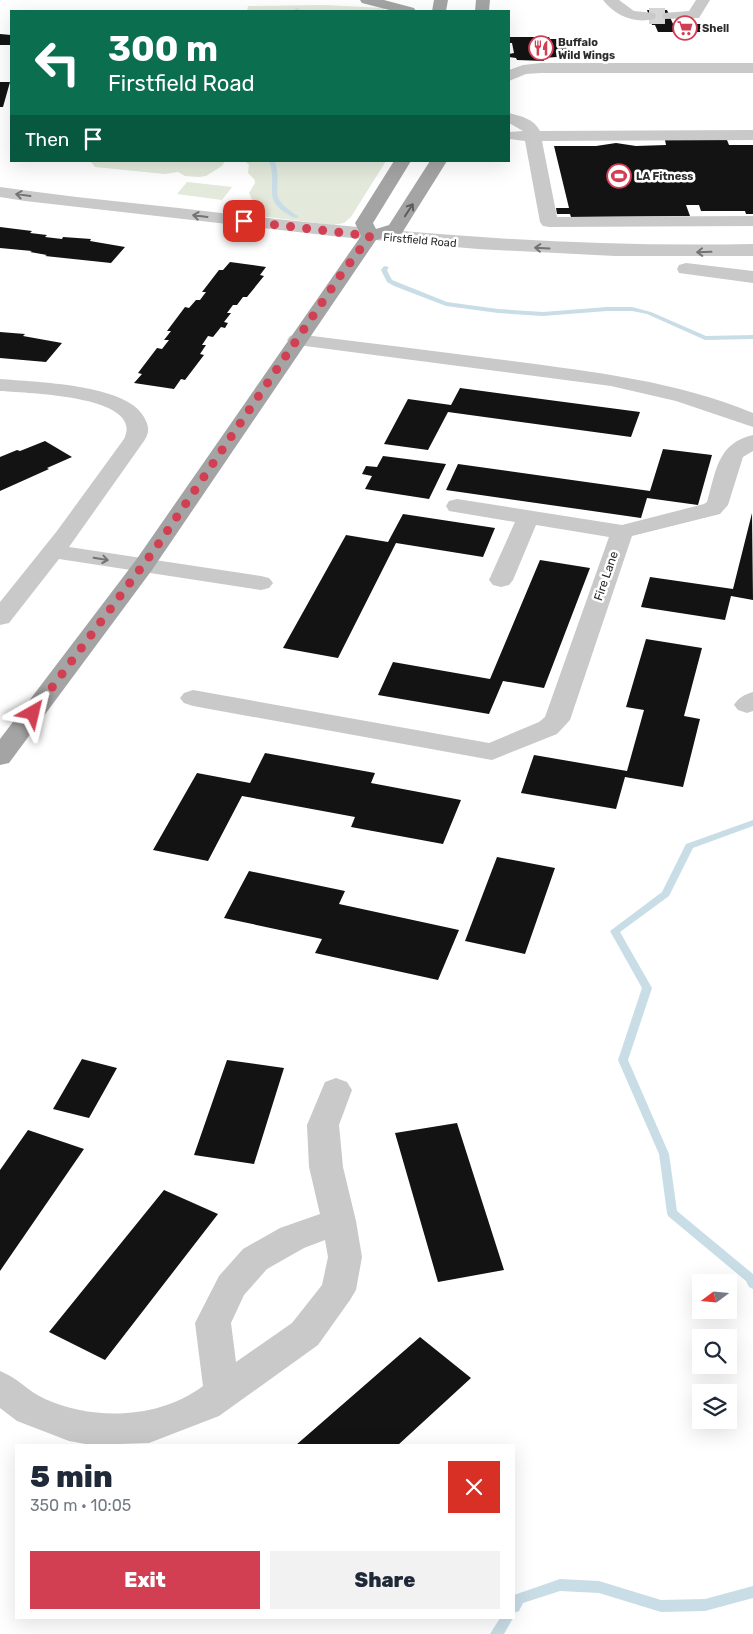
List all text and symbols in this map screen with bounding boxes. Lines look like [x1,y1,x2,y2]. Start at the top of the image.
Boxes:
supermarket icon: Shell [672,15,698,41]
place label: Shell [702,22,729,35]
text: 300 m [108,28,218,70]
icon: left [25,30,90,95]
restaurant icon: Buffalo Wild Wings [528,35,554,61]
place label: Buffalo Wild Wings [558,36,615,62]
text: Firstfield Road [108,70,255,97]
icon: arrive [79,125,107,153]
text: Then [25,128,69,151]
sports icon: LA Fitness [606,163,632,189]
place label: LA Fitness [636,170,693,183]
one-way arrow [16,190,32,200]
pin [223,200,265,242]
one-way arrow [404,204,414,218]
icon: arrive [230,207,258,235]
one-way arrow [192,211,208,221]
street label: Firstfield Road [383,231,457,250]
one-way arrow [534,243,550,253]
one-way arrow [697,247,713,256]
street label: Fire Lane [591,549,621,603]
one-way arrow [92,554,108,564]
position arrow [6,686,58,738]
north arrow [692,1274,738,1319]
map controls [692,1274,737,1429]
button: search [692,1329,737,1374]
button: layers [692,1384,737,1429]
text: 5 min [30,1459,113,1495]
button: close [448,1461,500,1513]
text: 350 m · 10:05 [30,1496,131,1515]
button: Exit [30,1551,260,1609]
button: Share [270,1551,500,1609]

